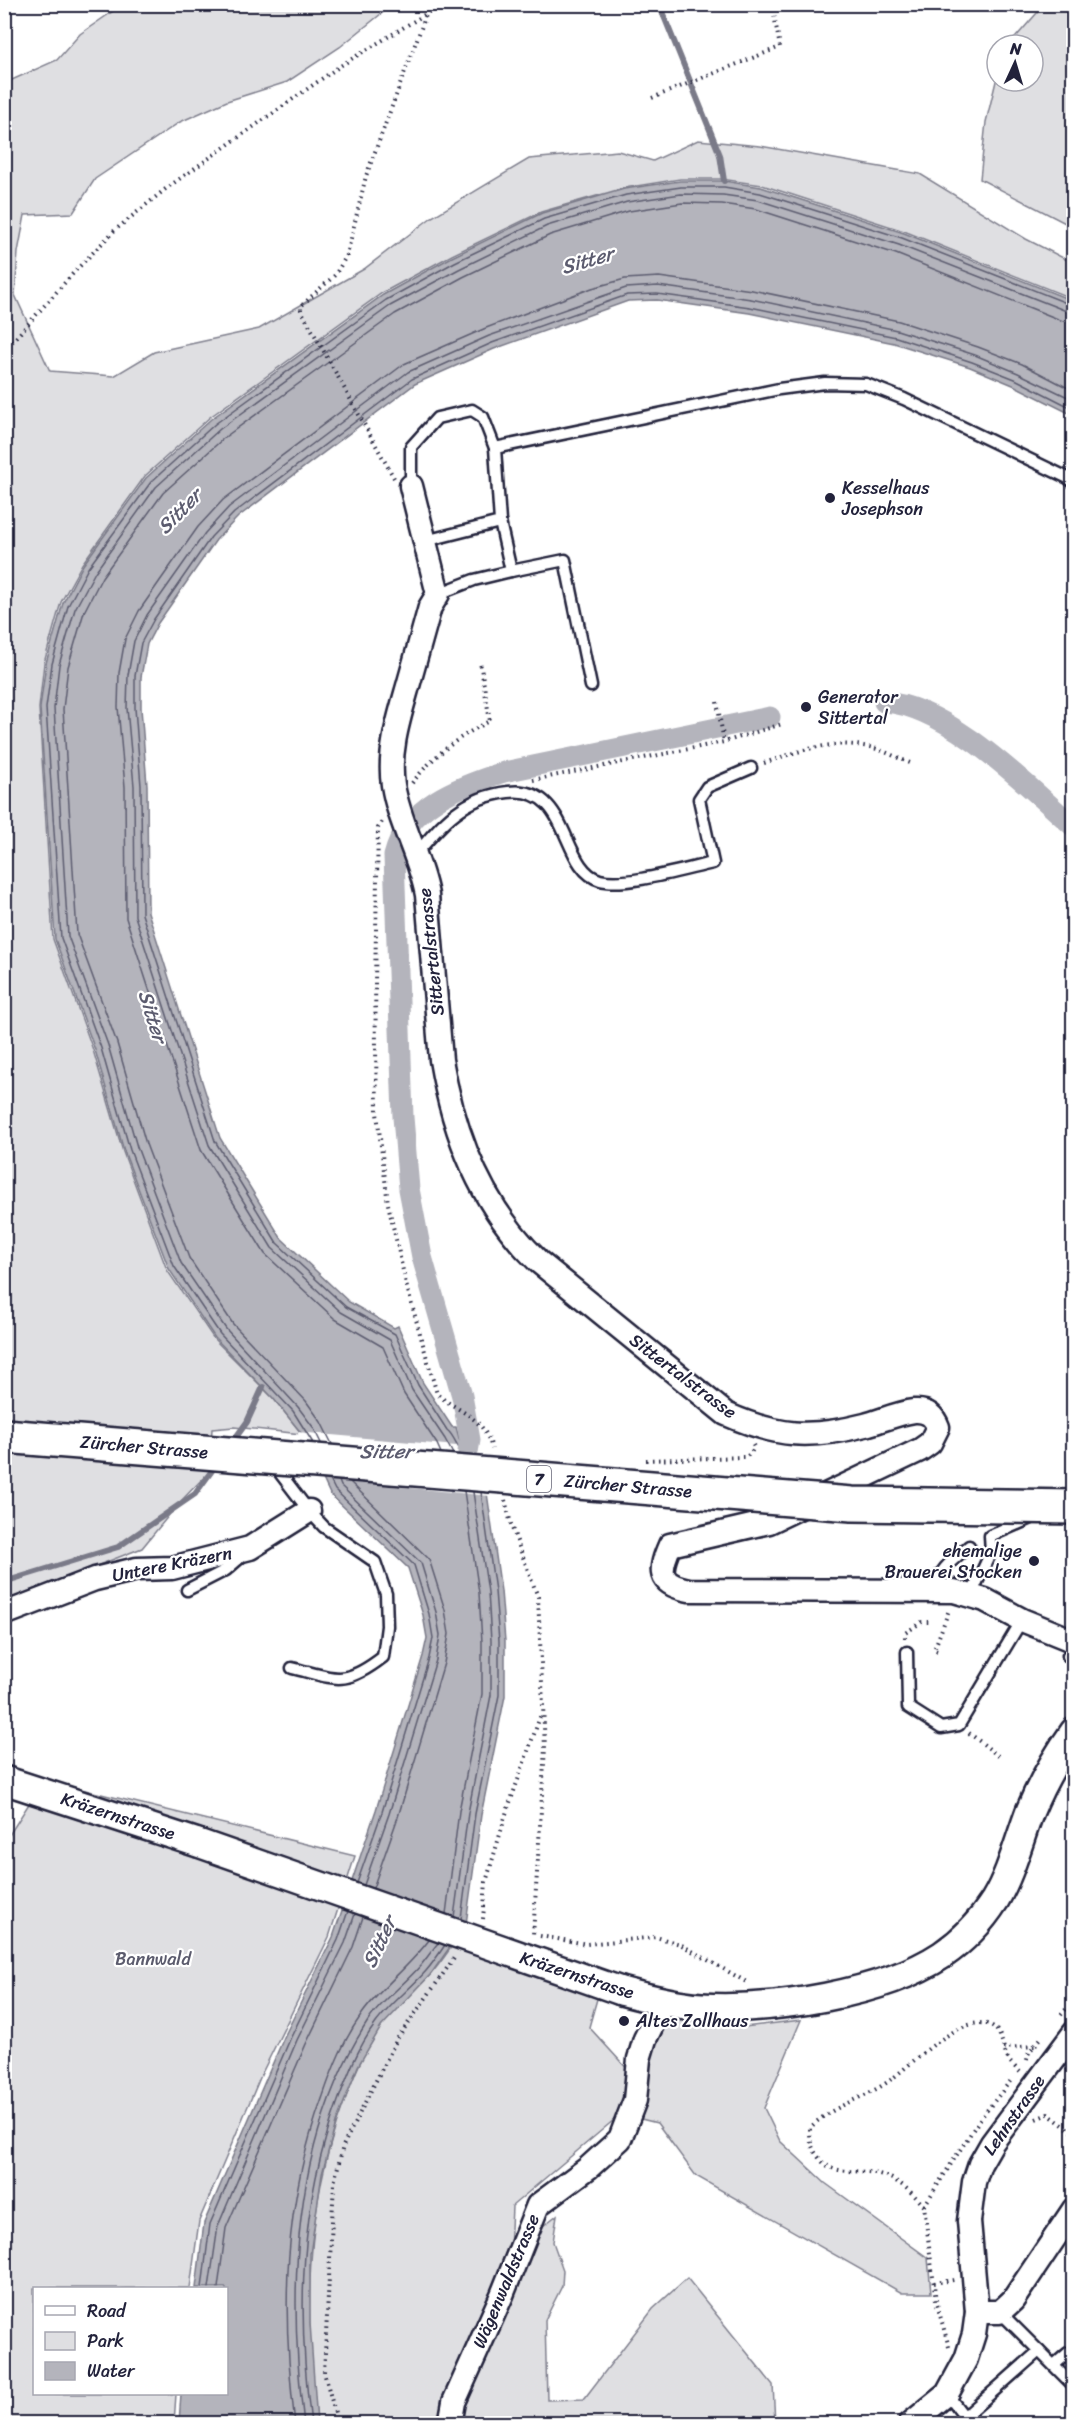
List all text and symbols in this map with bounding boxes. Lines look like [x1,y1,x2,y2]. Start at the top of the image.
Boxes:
north arrow [985,33,1045,93]
text: N [1008,34,1023,63]
water label: Sitter [557,235,621,285]
place label: Kesselhaus Josephson [841,472,930,525]
water label: Sitter [148,477,213,543]
marker: Kesselhaus Josephson [823,491,837,505]
place label: Generator Sittertal [818,681,899,734]
marker: Generator Sittertal [799,700,813,714]
street label: Sittertalstrasse [408,887,454,1017]
water label: Sitter [128,986,178,1050]
street label: Sittertalstrasse [622,1325,744,1427]
street label: Zürcher Strasse [79,1425,210,1469]
water label: Sitter [359,1434,416,1469]
street label: Zürcher Strasse [563,1464,694,1508]
road number: 7 [527,1466,551,1492]
place label: ehemalige Brauerei Stocken [885,1535,1022,1588]
street label: Untere Kräzern [109,1537,235,1591]
marker: ehemalige Brauerei Stocken [1027,1554,1041,1568]
street label: Kräzernstrasse [57,1782,180,1850]
water label: Sitter [352,1907,408,1974]
street label: Kräzernstrasse [516,1941,639,2009]
park label: Bannwald [115,1943,192,1975]
place label: Altes Zollhaus [635,2005,749,2037]
marker: Altes Zollhaus [617,2014,631,2028]
street label: Lehnstrasse [974,2068,1054,2162]
street label: Wägenwaldstrasse [463,2209,549,2353]
legend [33,2287,228,2395]
text: Road [87,2295,127,2327]
text: Park [87,2325,124,2357]
text: Water [87,2355,136,2387]

